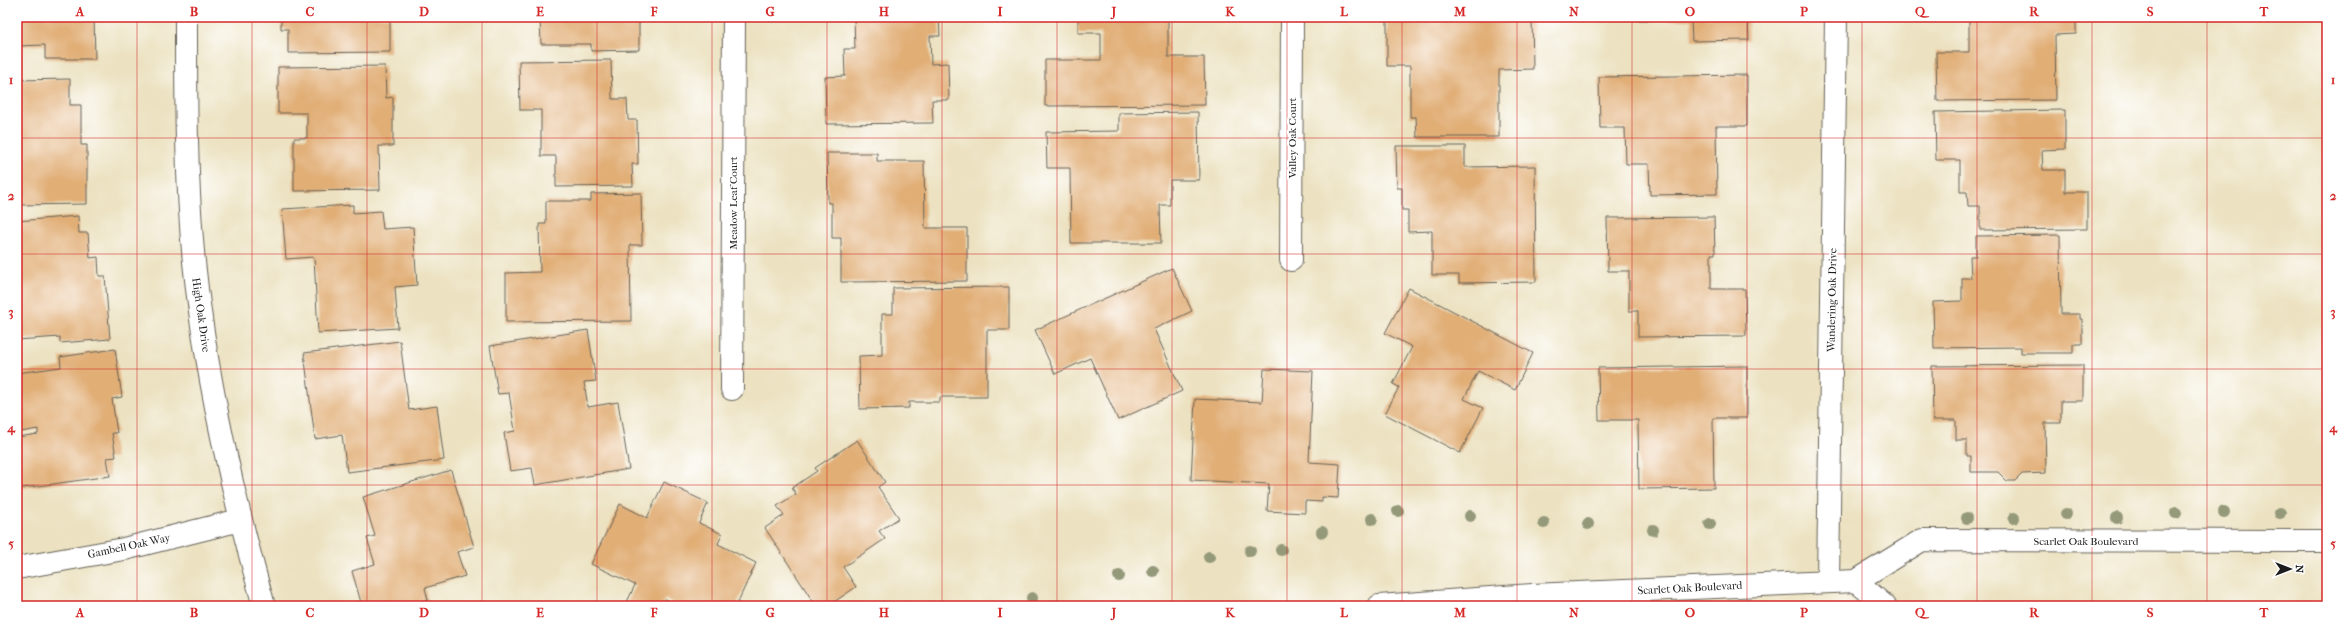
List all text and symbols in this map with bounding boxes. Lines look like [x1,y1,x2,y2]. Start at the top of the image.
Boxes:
text: A [75,4,85,19]
text: B [190,4,199,19]
text: C [306,4,315,19]
text: D [419,4,429,19]
text: E [536,4,544,19]
text: F [650,4,658,19]
text: G [765,4,775,19]
text: H [879,4,890,19]
text: I [997,4,1003,19]
text: J [1110,4,1117,20]
text: K [1225,4,1236,19]
text: L [1340,4,1349,19]
text: M [1453,4,1466,19]
text: N [1569,4,1579,19]
text: O [1685,4,1695,19]
text: P [1800,4,1808,19]
text: Q [1915,4,1930,19]
text: R [2029,4,2040,19]
text: S [2147,4,2154,19]
text: T [2259,4,2270,19]
text: 1 [9,72,14,87]
text: 1 [2331,72,2336,87]
street label: Valley Oak Court [1286,98,1299,179]
street label: Meadow Leaf Court [727,156,740,250]
text: 2 [8,188,15,203]
text: 2 [2330,188,2337,203]
street label: Wandering Oak Drive [1825,247,1839,353]
street label: High Oak Drive [189,277,213,354]
text: 3 [8,304,14,320]
text: 3 [2330,304,2336,320]
text: 4 [6,420,16,436]
text: 4 [2328,420,2338,436]
street label: Gambell Oak Way [86,531,173,561]
street label: Scarlet Oak Boulevard [2034,535,2139,548]
text: 5 [8,536,14,551]
text: 5 [2330,536,2336,551]
north arrow [2270,549,2310,589]
text: N [2293,565,2306,574]
street label: Scarlet Oak Boulevard [1637,579,1744,597]
text: A [75,605,85,620]
text: B [190,605,199,620]
text: C [306,605,315,620]
text: D [419,605,429,620]
text: E [536,605,544,620]
text: F [650,605,658,620]
text: G [765,605,775,620]
text: H [879,605,890,620]
text: I [997,605,1003,620]
text: J [1110,605,1117,621]
text: K [1225,605,1236,620]
text: L [1340,605,1349,620]
text: M [1453,605,1466,620]
text: N [1569,605,1579,620]
text: O [1685,605,1695,620]
text: P [1800,605,1808,620]
text: Q [1915,605,1930,620]
text: R [2029,605,2040,620]
text: S [2147,605,2154,620]
text: T [2259,605,2270,620]

